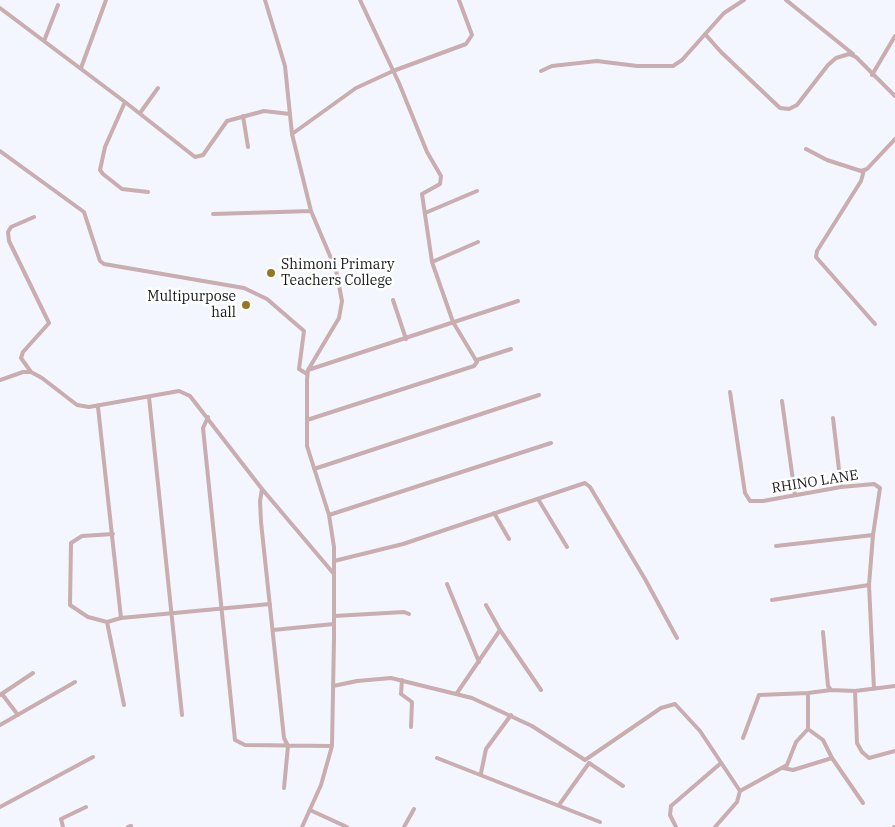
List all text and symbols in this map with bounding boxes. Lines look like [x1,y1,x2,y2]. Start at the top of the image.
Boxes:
place label: Shimoni Primary Teachers College [281,257,395,290]
marker: Shimoni Primary Teachers College [265,267,277,279]
place label: Multipurpose hall [147,289,236,322]
marker: Multipurpose hall [240,299,252,311]
street label: RHINO LANE [771,467,859,497]

